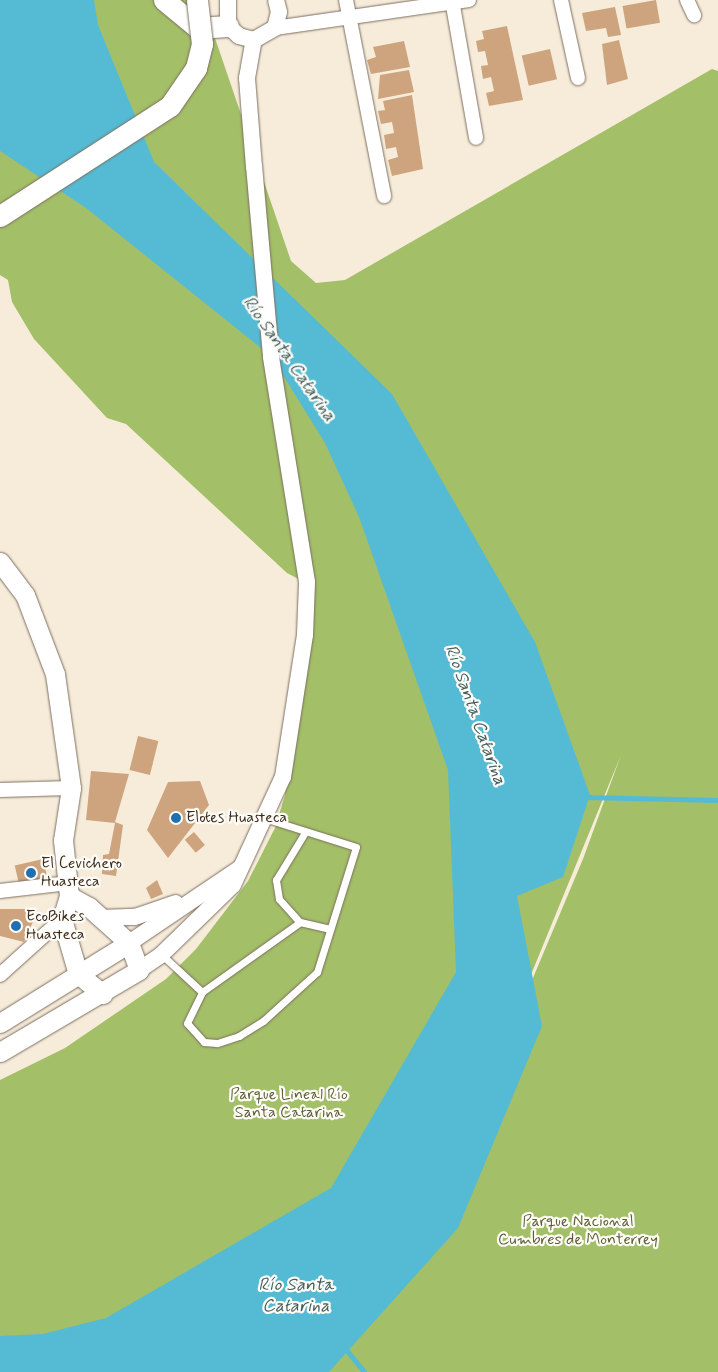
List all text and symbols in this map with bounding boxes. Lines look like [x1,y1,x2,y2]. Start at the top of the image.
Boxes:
water label: Río Santa Catarina [238,293,340,425]
water label: Río Santa Catarina [440,643,510,787]
place label: Elotes Huasteca [186,808,287,828]
marker: Elotes Huasteca [170,812,182,824]
place label: El Cevichero Huasteca [41,854,126,892]
marker: El Cevichero Huasteca [25,867,37,879]
place label: EcoBikes Huasteca [26,907,85,945]
marker: EcoBikes Huasteca [10,920,22,932]
park label: Parque Lineal Río Santa Catarina [230,1085,348,1123]
park label: Parque Nacional Cumbres de Monterrey [498,1212,658,1250]
water label: Río Santa Catarina [259,1275,333,1318]

